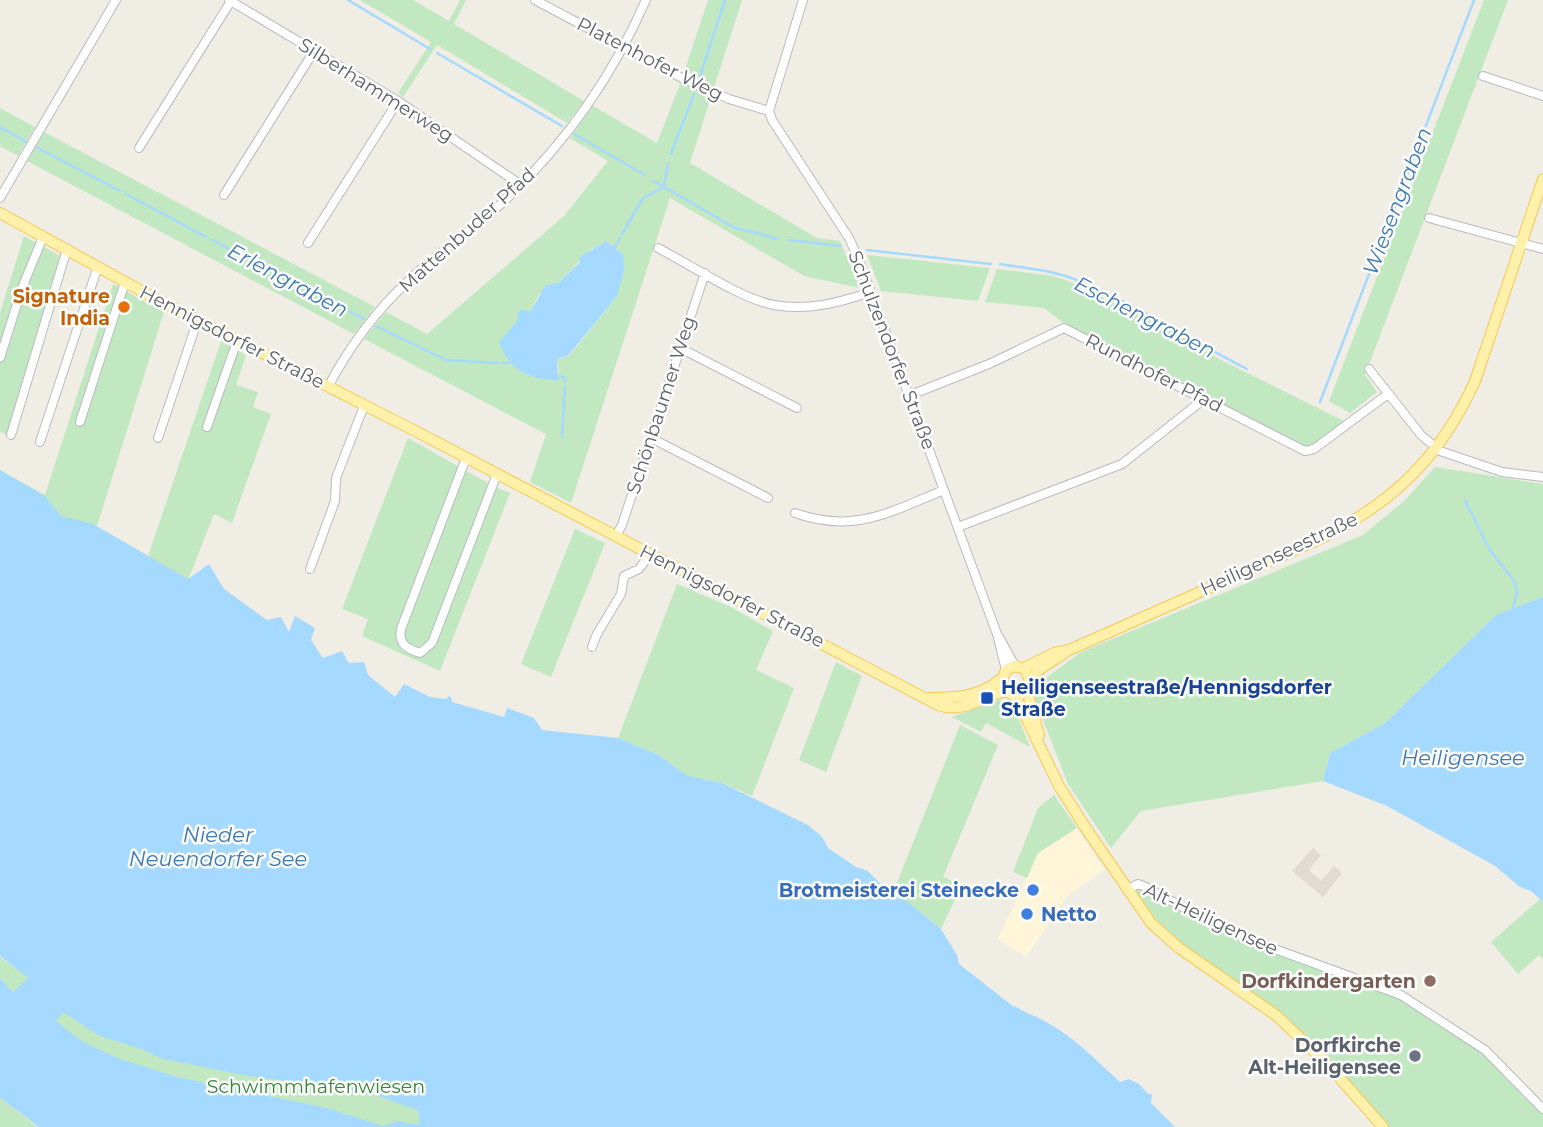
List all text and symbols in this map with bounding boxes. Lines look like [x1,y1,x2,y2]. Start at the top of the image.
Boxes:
street label: Platenhofer Weg [573,12,727,106]
street label: Silberhammerweg [294,33,458,147]
water label: Wiesengraben [1357,124,1437,278]
street label: Mattenbuder Pfad [394,163,540,297]
water label: Erlengraben [224,238,352,322]
street label: Schulzendorfer Straße [843,247,941,453]
water label: Eschengraben [1070,271,1220,363]
street label: Hennigsdorfer Straße [136,280,328,394]
place label: Signature India [13,285,110,330]
marker: Signature India [116,299,132,315]
street label: Schönbaumer Weg [621,313,701,497]
street label: Rundhofer Pfad [1081,328,1227,418]
street label: Heiligenseestraße [1197,507,1361,601]
street label: Hennigsdorfer Straße [636,539,828,653]
place label: Heiligenseestraße/Hennigsdorfer Straße [1001,676,1332,721]
marker: Heiligenseestraße/Hennigsdorfer Straße [979,690,995,706]
water label: Heiligensee [1401,745,1525,770]
water label: Nieder Neuendorfer See [129,822,307,871]
street label: Alt-Heiligensee [1140,878,1282,960]
place label: Brotmeisterei Steinecke [779,879,1019,902]
marker: Brotmeisterei Steinecke [1025,882,1041,898]
place label: Netto [1041,903,1097,926]
marker: Netto [1019,906,1035,922]
place label: Dorfkindergarten [1241,970,1416,993]
marker: Dorfkindergarten [1422,973,1438,989]
place label: Dorfkirche Alt-Heiligensee [1247,1034,1401,1079]
marker: Dorfkirche Alt-Heiligensee [1407,1048,1423,1064]
park label: Schwimmhafenwiesen [207,1075,425,1098]

